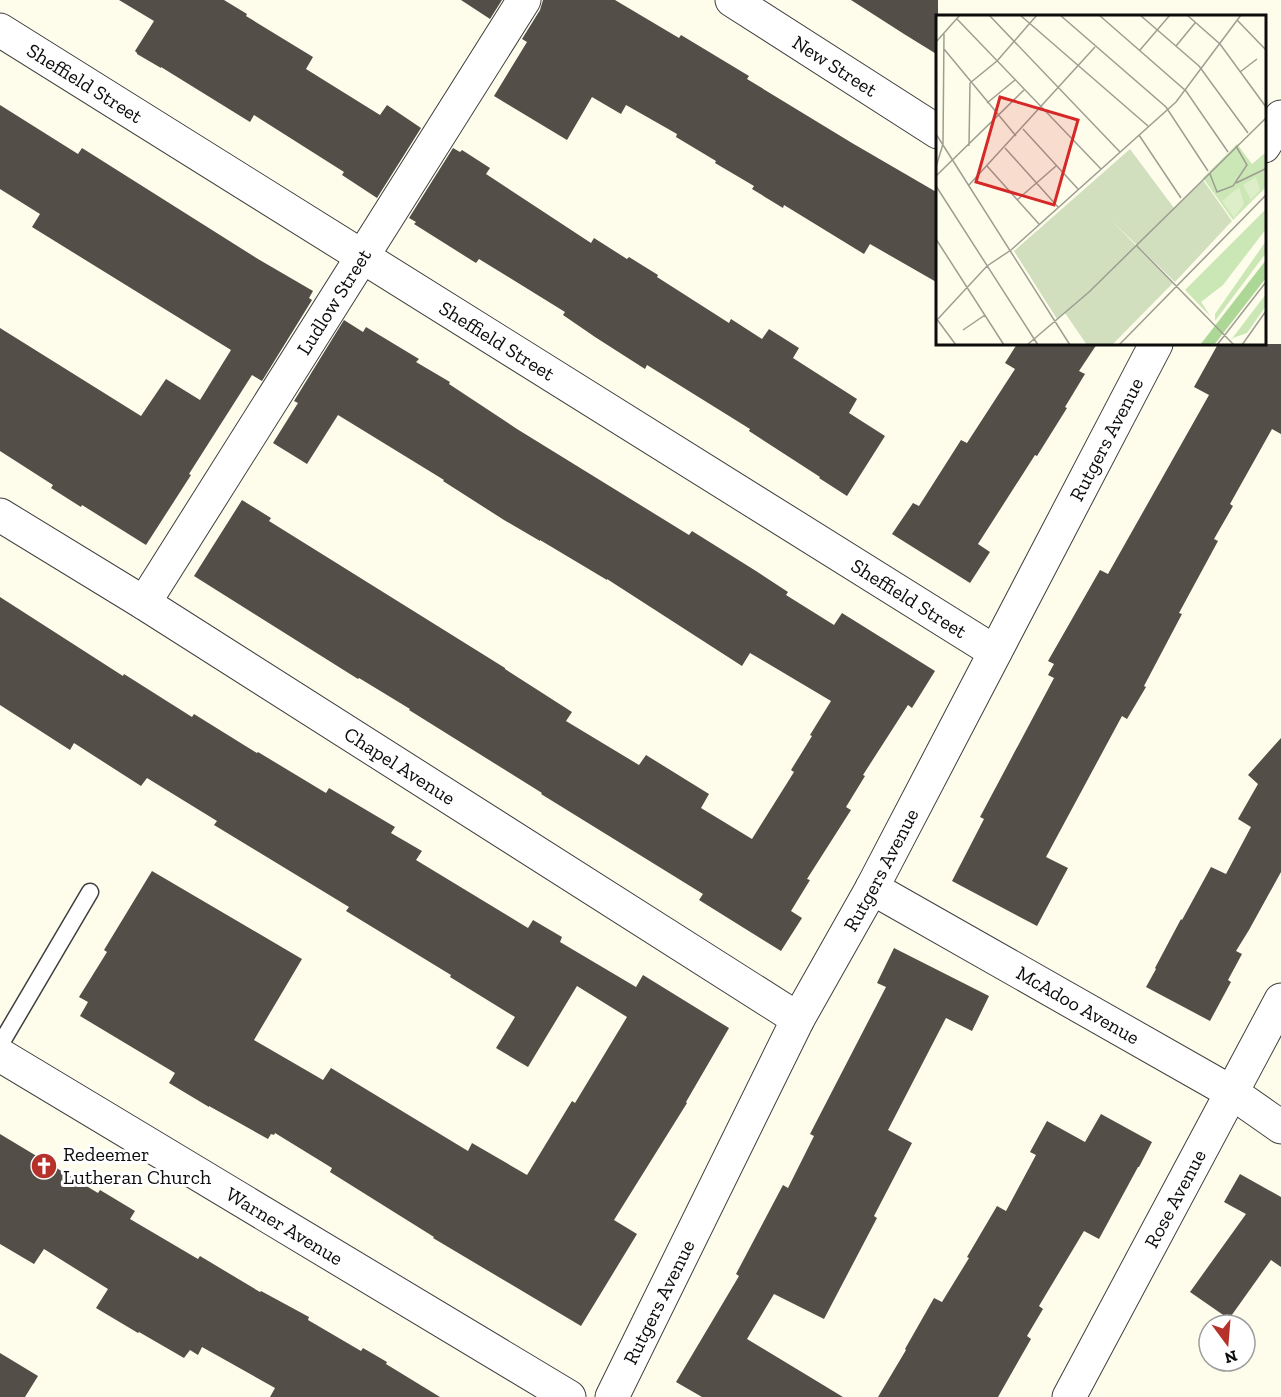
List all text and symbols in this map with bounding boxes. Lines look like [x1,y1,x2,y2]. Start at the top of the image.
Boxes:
inset map [936,15,1266,345]
street label: New Street [788,30,882,102]
street label: Sheffield Street [23,38,147,128]
street label: Ludlow Street [292,244,376,359]
street label: Sheffield Street [435,296,560,386]
street label: Rutgers Avenue [1064,373,1148,505]
street label: Sheffield Street [847,553,972,644]
street label: Chapel Avenue [340,722,460,810]
street label: Rutgers Avenue [838,804,923,935]
street label: McAdoo Avenue [1012,961,1144,1050]
place label: Redeemer Lutheran Church [63,1142,212,1189]
street label: Rose Avenue [1139,1145,1211,1252]
church icon: Redeemer Lutheran Church [29,1151,59,1181]
street label: Warner Avenue [222,1182,347,1270]
street label: Rutgers Avenue [618,1236,700,1368]
north arrow [1197,1313,1257,1373]
text: N [1223,1346,1239,1368]

